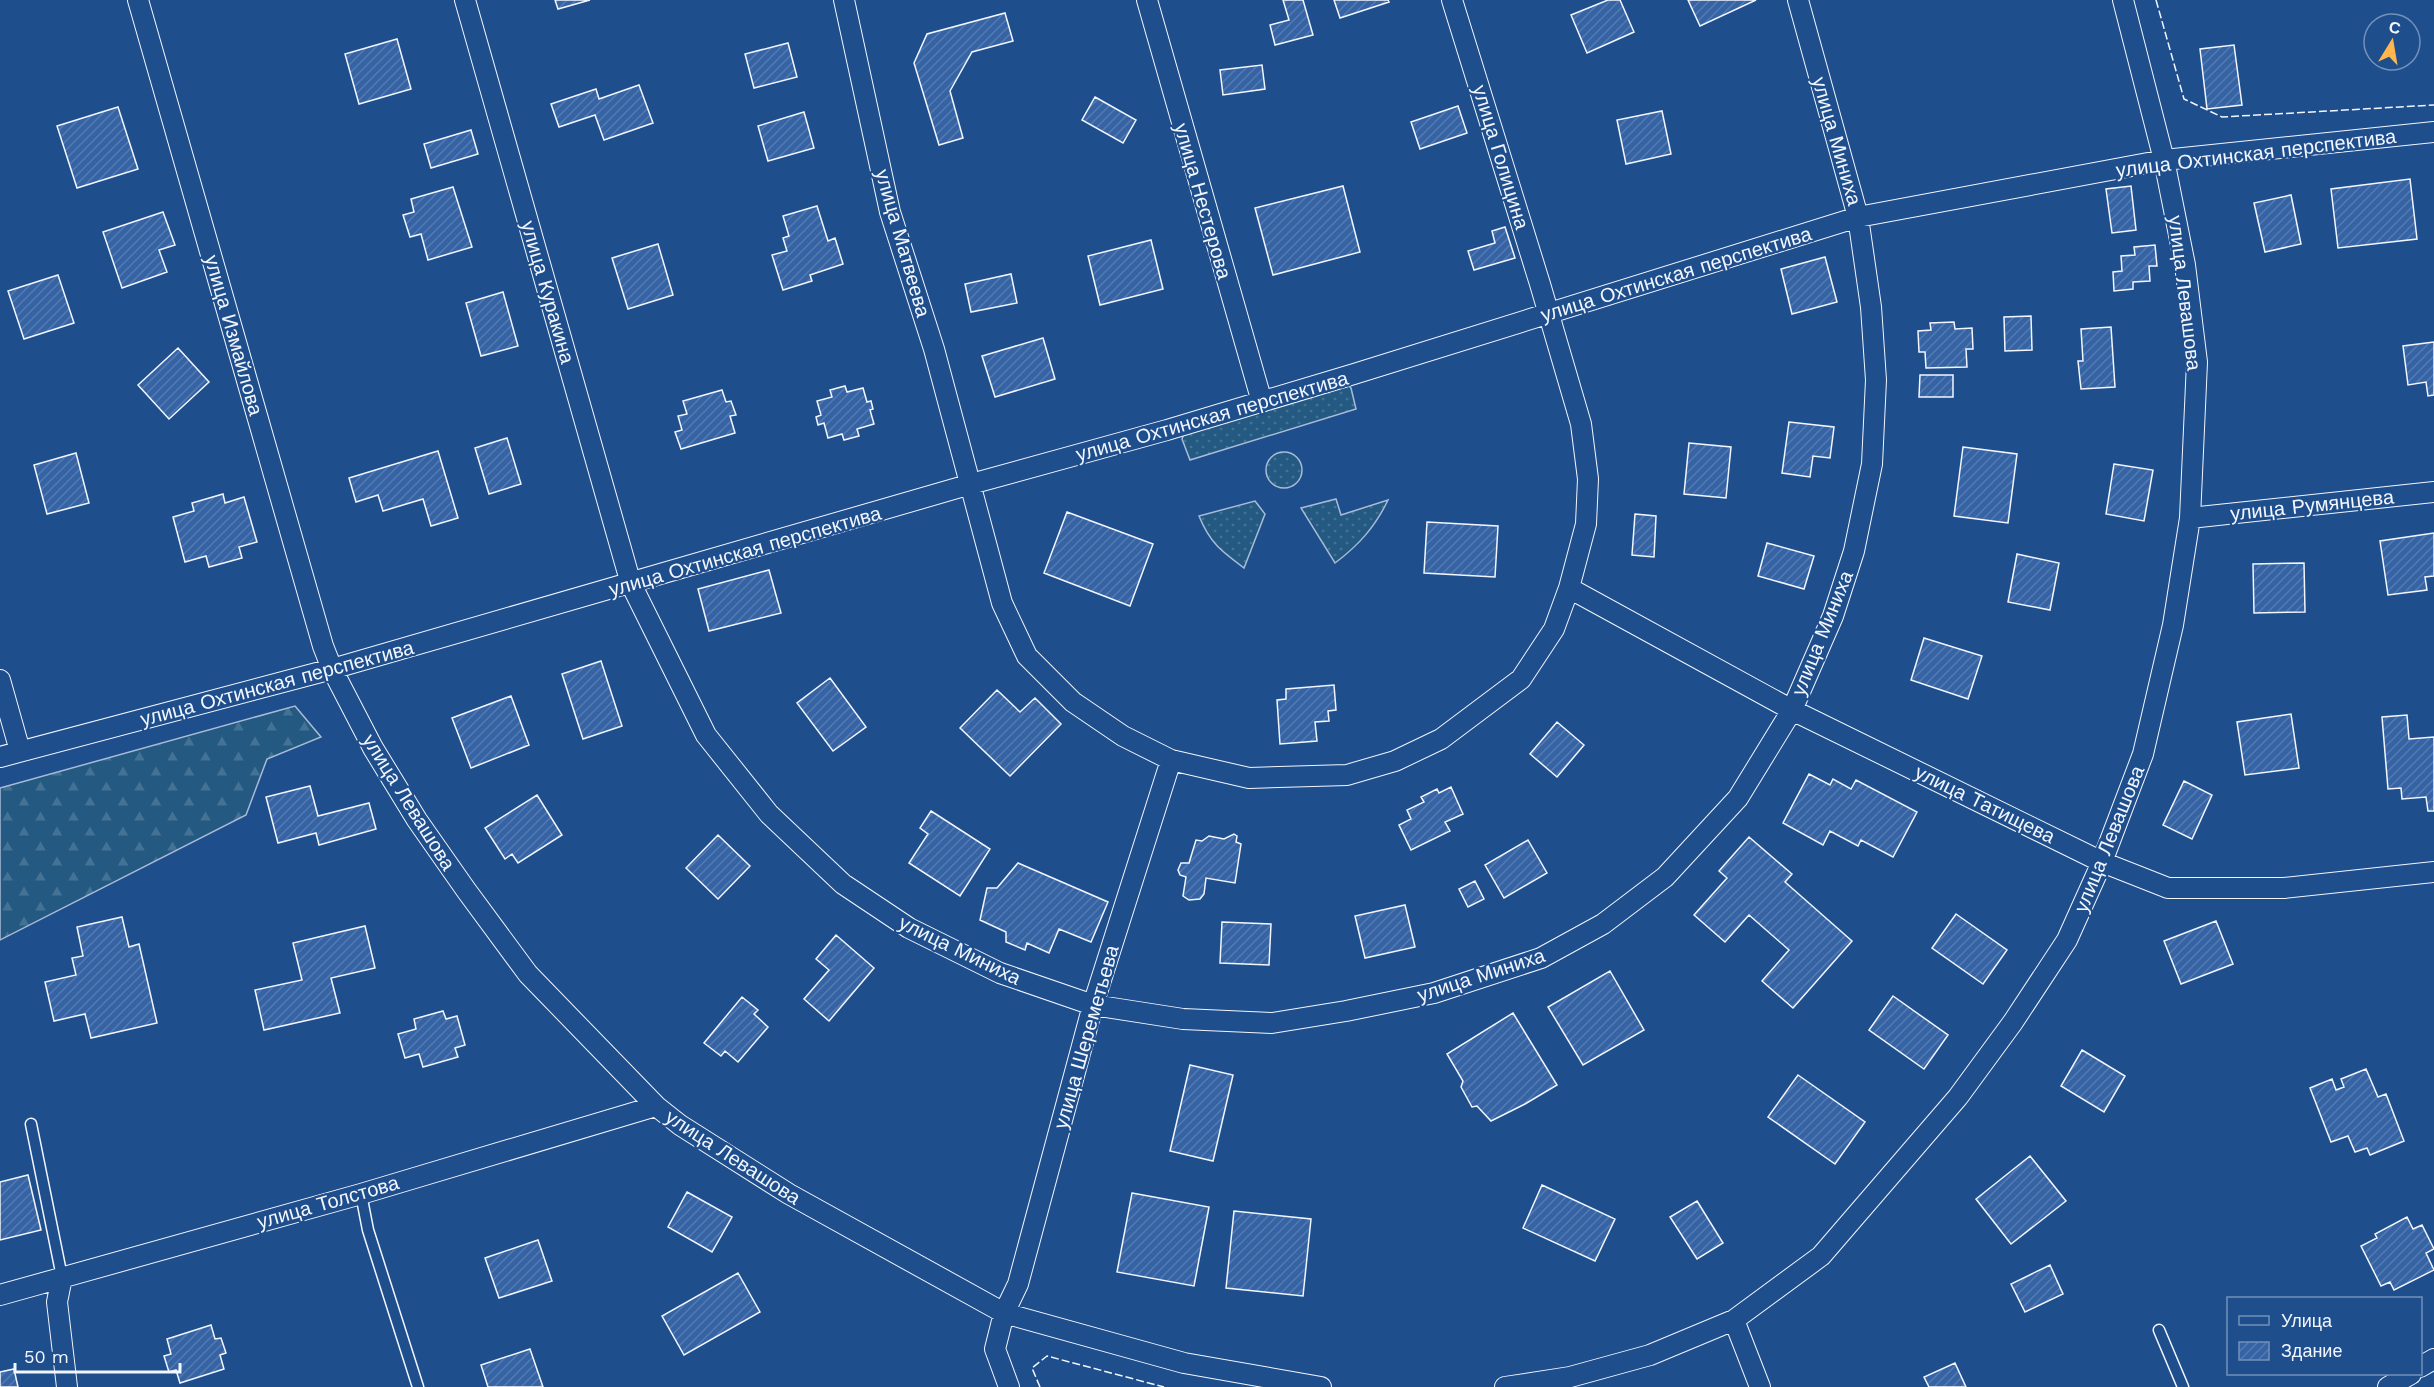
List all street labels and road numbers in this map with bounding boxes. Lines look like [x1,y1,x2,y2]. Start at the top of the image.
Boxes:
street label: улица Миниха [1807,74,1867,209]
street label: улица Голицина [1468,82,1535,233]
street label: улица Нестерова [1169,120,1237,283]
street label: улица Охтинская перспектива [2115,124,2398,182]
street label: улица Матвеева [870,166,936,321]
street label: улица Левашова [2164,214,2207,373]
street label: улица Куракина [516,218,580,367]
street label: улица Охтинская перспектива [1538,221,1815,327]
street label: улица Измайлова [200,252,269,419]
street label: улица Охтинская перспектива [1073,365,1352,466]
street label: улица Румянцева [2229,484,2396,526]
street label: улица Охтинская перспектива [606,500,885,601]
street label: улица Миниха [1786,566,1858,699]
street label: улица Охтинская перспектива [138,635,417,731]
street label: улица Левашова [357,729,461,875]
street label: улица Татищева [1911,760,2060,849]
street label: улица Левашова [2069,761,2150,916]
street label: улица Миниха [895,910,1026,990]
street label: улица Шереметьева [1048,942,1124,1132]
street label: улица Миниха [1414,943,1549,1007]
street label: улица Левашова [661,1104,806,1210]
street label: улица Толстова [254,1170,403,1234]

